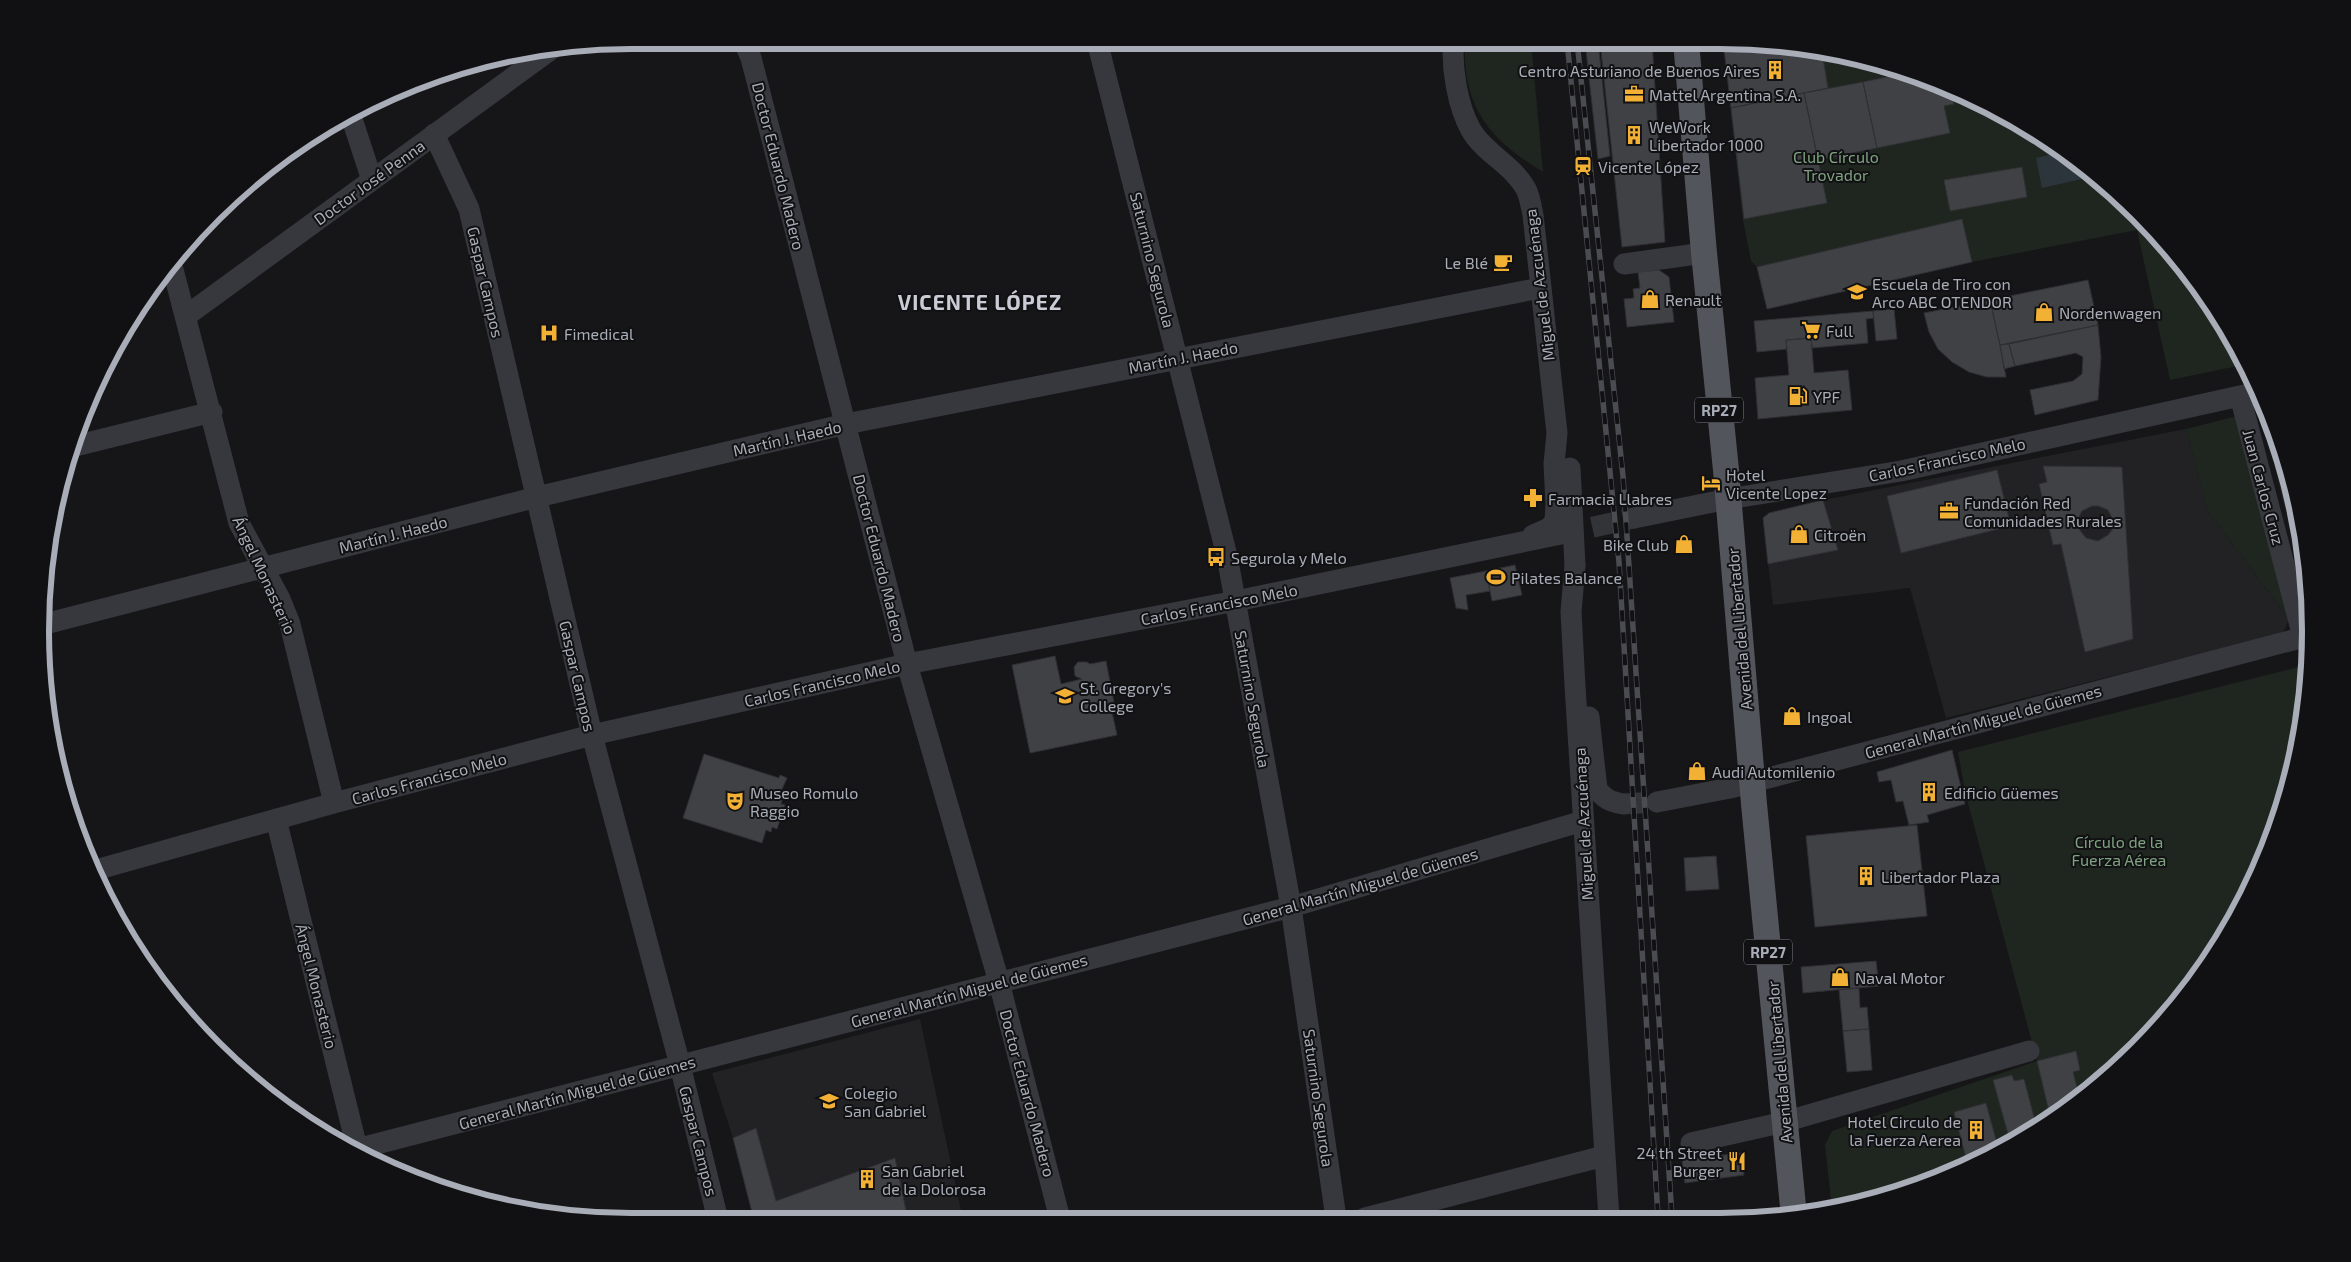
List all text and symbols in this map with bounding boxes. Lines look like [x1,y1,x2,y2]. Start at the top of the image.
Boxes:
building icon: Centro Asturiano de Buenos Aires [1764,59,1786,81]
place label: Centro Asturiano de Buenos Aires [1518,61,1760,80]
street label: Doctor Eduardo Madero [749,80,809,252]
office icon: Mattel Argentina S.A. [1623,83,1645,105]
place label: Mattel Argentina S.A. [1649,85,1801,104]
place label: WeWork Libertador 1000 [1649,117,1763,154]
building icon: WeWork Libertador 1000 [1623,124,1645,146]
street label: Doctor José Penna [310,135,428,229]
park label: Club Círculo Trovador [1793,147,1879,184]
station icon: Vicente López [1572,155,1594,177]
place label: Vicente López [1598,157,1699,176]
street label: Saturnino Segurola [1127,190,1179,330]
street label: Miguel de Azcuénaga [1520,208,1558,362]
street label: Gaspar Campos [464,225,508,339]
cafe icon: Le Blé [1492,251,1514,273]
place label: Le Blé [1444,253,1488,272]
place label: Escuela de Tiro con Arco ABC OTENDOR [1872,274,2012,311]
school or university icon: Escuela de Tiro con Arco ABC OTENDOR [1846,281,1868,303]
shop icon: Renault [1639,288,1661,310]
district label: VICENTE LÓPEZ [898,289,1062,314]
place label: Renault [1665,290,1721,309]
shop icon: Nordenwagen [2033,301,2055,323]
place label: Nordenwagen [2059,303,2161,322]
supermarket icon: Full [1800,319,1822,341]
place label: Full [1826,321,1853,340]
hospital icon: Fimedical [538,322,560,344]
place label: Fimedical [564,324,634,343]
street label: Martín J. Haedo [1127,337,1239,377]
fuel station icon: YPF [1787,385,1809,407]
place label: YPF [1813,387,1841,406]
road number: RP27 [1695,398,1743,422]
street label: Martín J. Haedo [731,416,843,460]
street label: Juan Carlos Cruz [2239,427,2289,547]
street label: Carlos Francisco Melo [1867,433,2027,485]
place label: Hotel Vicente Lopez [1726,465,1827,502]
street label: Doctor Eduardo Madero [850,472,910,644]
hotel icon: Hotel Vicente Lopez [1700,472,1722,494]
pharmacy icon: Farmacia Llabres [1522,487,1544,509]
place label: Farmacia Llabres [1548,489,1672,508]
place label: Fundación Red Comunidades Rurales [1964,493,2122,530]
office icon: Fundación Red Comunidades Rurales [1938,500,1960,522]
street label: Martín J. Haedo [337,511,449,557]
street label: Ángel Monasterio [229,513,301,637]
shop icon: Citroën [1788,523,1810,545]
place label: Citroën [1814,525,1866,544]
shop icon: Bike Club [1673,533,1695,555]
place label: Bike Club [1603,535,1669,554]
bus stop icon: Segurola y Melo [1205,546,1227,568]
street label: Avenida del Libertador [1722,546,1756,711]
place label: Segurola y Melo [1231,548,1347,567]
sports icon: Pilates Balance [1485,566,1507,588]
place label: Pilates Balance [1511,568,1622,587]
street label: Carlos Francisco Melo [1139,579,1299,629]
street label: Gaspar Campos [556,619,600,733]
street label: Saturnino Segurola [1232,629,1274,769]
street label: Carlos Francisco Melo [742,656,902,710]
place label: St. Gregory's College [1080,678,1171,715]
street label: General Martín Miguel de Güemes [1863,680,2103,762]
school or university icon: St. Gregory's College [1054,685,1076,707]
shop icon: Ingoal [1781,705,1803,727]
place label: Ingoal [1807,707,1852,726]
street label: Miguel de Azcuénaga [1570,747,1596,901]
street label: Carlos Francisco Melo [350,748,508,808]
shop icon: Audi Automilenio [1686,760,1708,782]
place label: Audi Automilenio [1712,762,1835,781]
building icon: Edificio Güemes [1918,781,1940,803]
place label: Museo Romulo Raggio [750,783,858,820]
place label: Edificio Güemes [1944,783,2059,802]
theatre icon: Museo Romulo Raggio [724,790,746,812]
park label: Círculo de la Fuerza Aérea [2072,832,2166,869]
street label: General Martín Miguel de Güemes [1240,843,1480,929]
building icon: Libertador Plaza [1855,865,1877,887]
place label: Libertador Plaza [1881,867,2000,886]
street label: Ángel Monasterio [292,922,342,1050]
road number: RP27 [1744,940,1792,964]
street label: General Martín Miguel de Güemes [849,949,1089,1031]
shop icon: Naval Motor [1829,966,1851,988]
place label: Naval Motor [1855,968,1945,987]
street label: Avenida del Libertador [1762,979,1796,1144]
street label: Doctor Eduardo Madero [997,1007,1059,1179]
street label: Saturnino Segurola [1300,1028,1338,1168]
street label: General Martín Miguel de Güemes [457,1051,697,1133]
place label: Colegio San Gabriel [844,1083,927,1120]
street label: Gaspar Campos [676,1084,722,1198]
school or university icon: Colegio San Gabriel [818,1090,840,1112]
place label: Hotel Circulo de la Fuerza Aerea [1847,1112,1961,1149]
building icon: Hotel Circulo de la Fuerza Aerea [1965,1119,1987,1141]
place label: 24 th Street Burger [1636,1143,1723,1180]
restaurant icon: 24 th Street Burger [1726,1150,1748,1172]
place label: San Gabriel de la Dolorosa [882,1161,986,1198]
building icon: San Gabriel de la Dolorosa [856,1168,878,1190]

